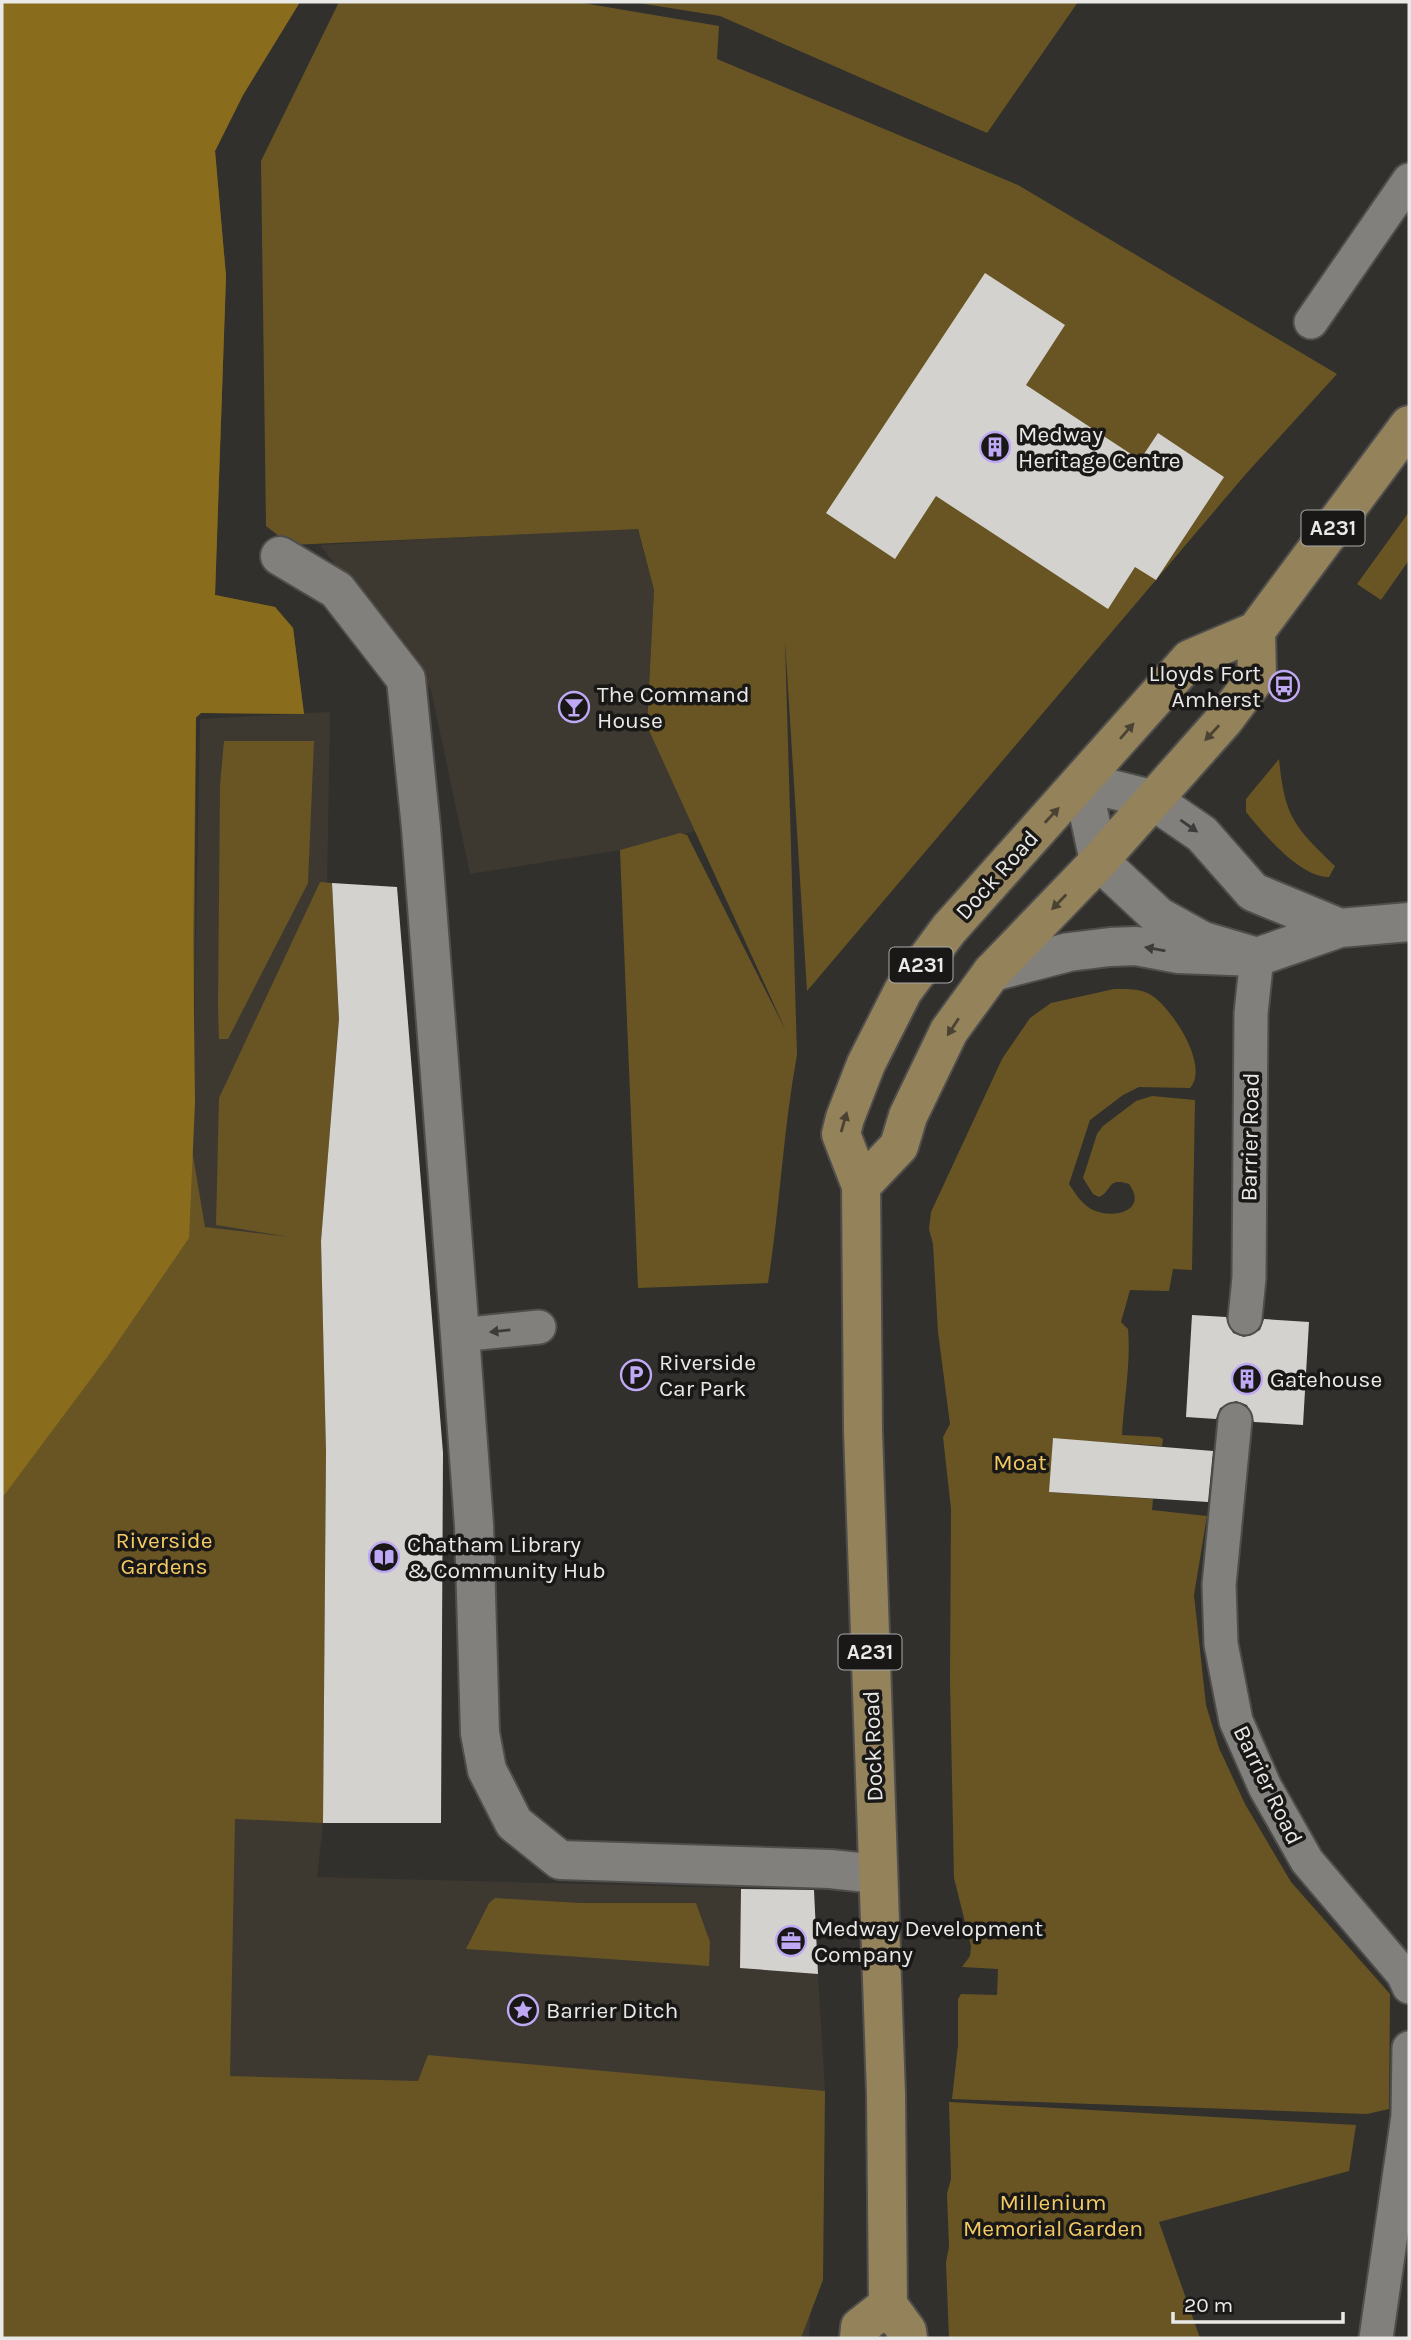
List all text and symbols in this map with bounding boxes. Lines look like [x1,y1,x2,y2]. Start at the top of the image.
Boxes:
place label: Medway Heritage Centre [1018,421,1180,474]
building icon: Medway Heritage Centre [978,430,1012,464]
road number: A231 [1302,510,1364,546]
place label: Lloyds Fort Amherst [1148,660,1261,713]
bus stop icon: Lloyds Fort Amherst [1267,669,1301,703]
place label: The Command House [597,681,750,734]
bar icon: The Command House [557,690,591,724]
one-way arrow [1119,722,1135,740]
one-way arrow [1204,725,1220,742]
one-way arrow [1043,807,1059,824]
one-way arrow [1180,819,1198,833]
street label: Dock Road [950,825,1044,925]
one-way arrow [1050,893,1067,910]
one-way arrow [1144,943,1166,954]
road number: A231 [890,948,953,982]
one-way arrow [946,1017,959,1037]
street label: Barrier Road [1235,1072,1265,1202]
one-way arrow [840,1111,850,1132]
one-way arrow [488,1326,510,1337]
place label: Riverside Car Park [659,1349,756,1402]
parking icon: Riverside Car Park [619,1358,653,1392]
building icon: Gatehouse [1230,1362,1264,1396]
place label: Gatehouse [1270,1366,1382,1393]
park label: Moat [993,1449,1047,1476]
park label: Riverside Gardens [115,1527,213,1580]
place label: Chatham Library & Community Hub [407,1531,606,1584]
library icon: Chatham Library & Community Hub [367,1540,401,1574]
road number: A231 [838,1634,902,1670]
street label: Dock Road [858,1690,888,1802]
street label: Barrier Road [1228,1721,1308,1849]
place label: Medway Development Company [814,1915,1043,1968]
office icon: Medway Development Company [774,1924,808,1958]
place icon: Barrier Ditch [506,1993,540,2027]
place label: Barrier Ditch [546,1997,678,2024]
park label: Millenium Memorial Garden [963,2189,1143,2242]
scale bar [1173,2280,1343,2324]
text: 20 m [1184,2293,1233,2317]

